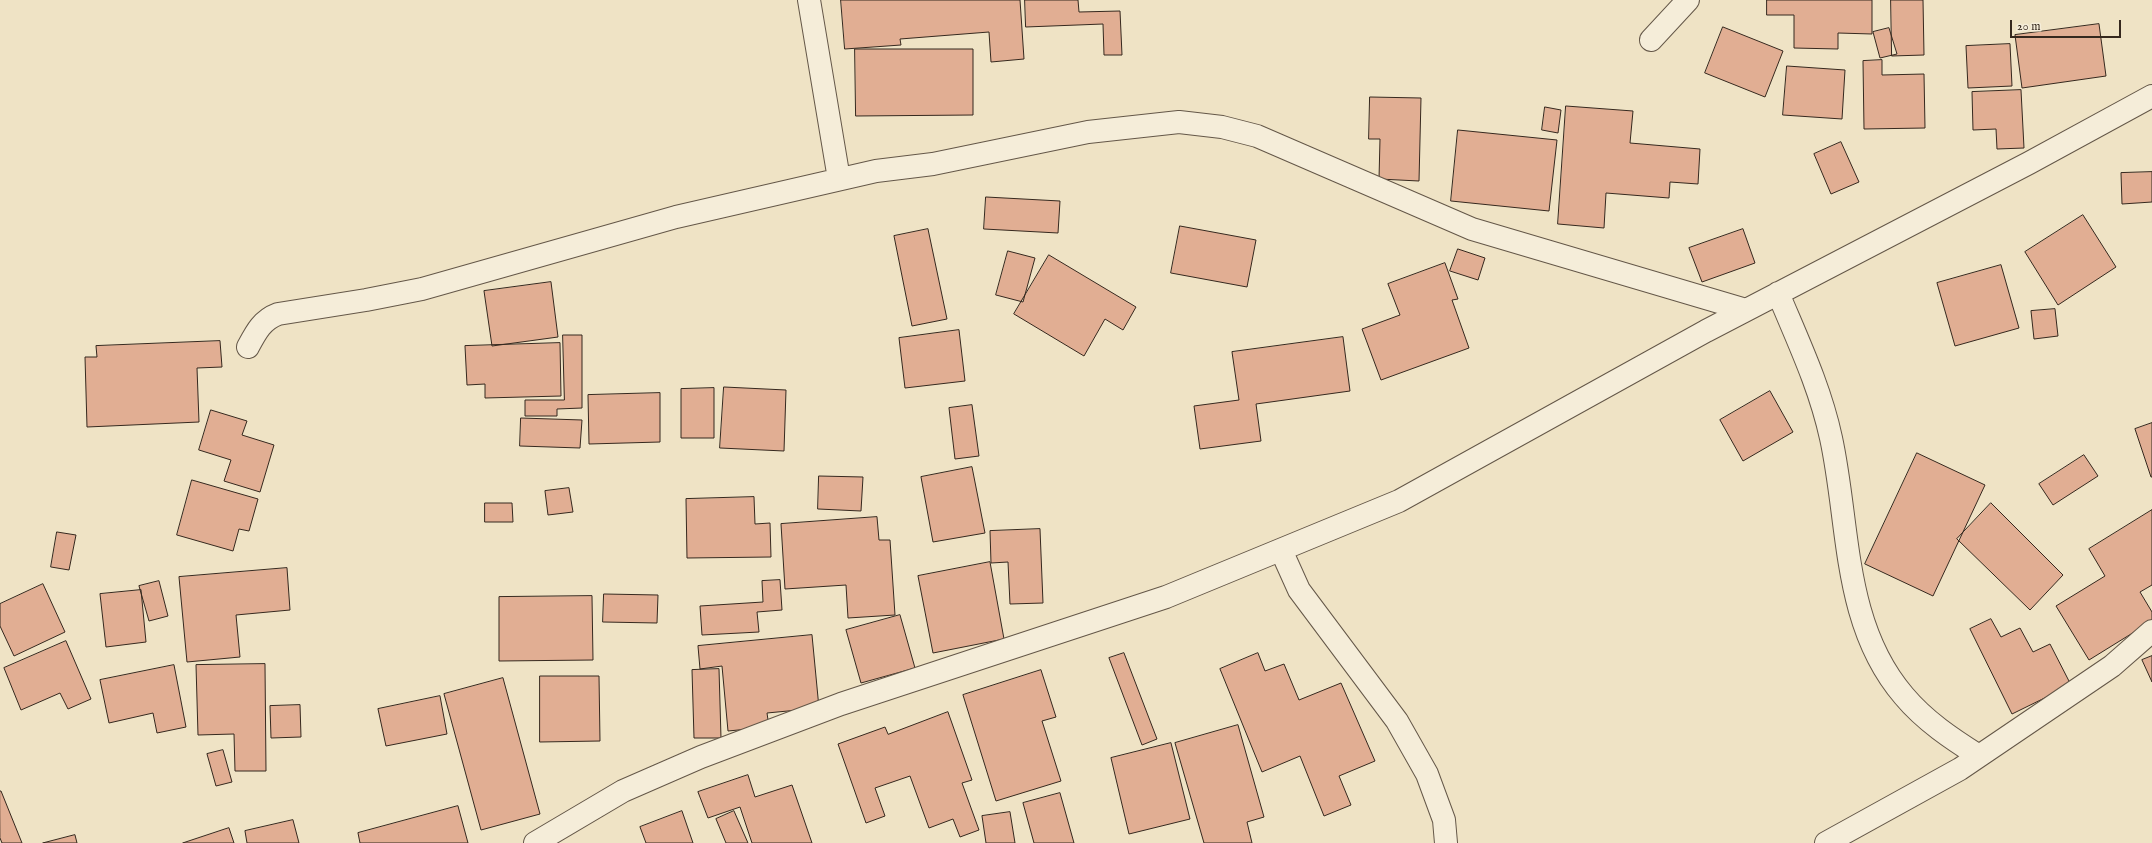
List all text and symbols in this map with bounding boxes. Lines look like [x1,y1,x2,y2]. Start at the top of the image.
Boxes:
scale bar [2012,12,2123,38]
text: 20 m [2017,19,2040,34]

